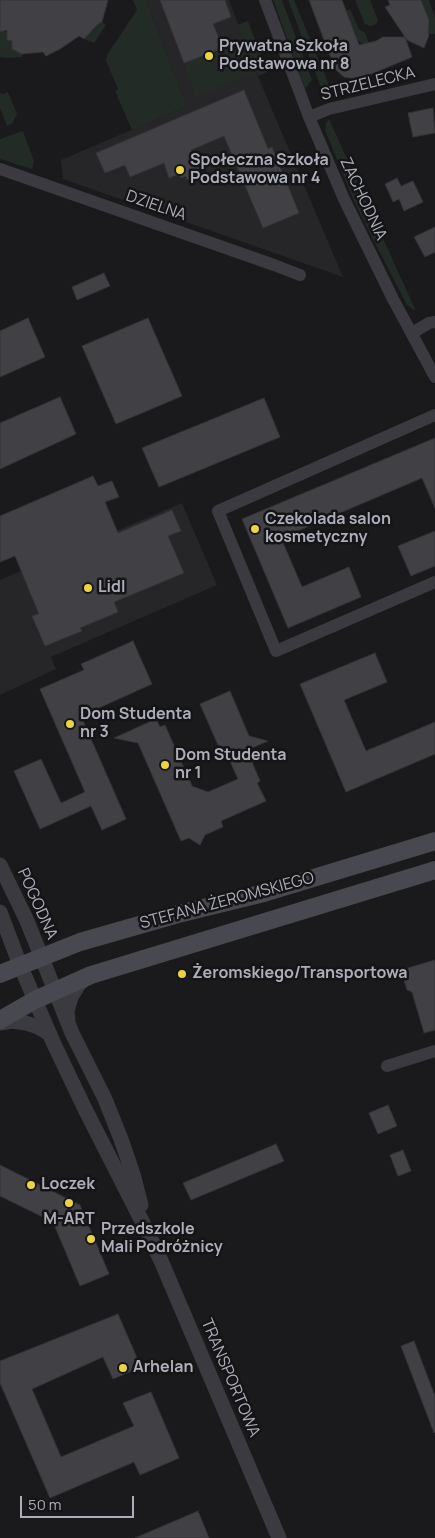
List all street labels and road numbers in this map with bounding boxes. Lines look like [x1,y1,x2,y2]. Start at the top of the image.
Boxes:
street label: STRZELECKA [319,63,417,105]
street label: ZACHODNIA [335,155,391,243]
street label: DZIELNA [123,187,189,225]
street label: POGODNA [13,865,61,943]
street label: STEFANA ŻEROMSKIEGO [138,868,316,934]
street label: TRANSPORTOWA [196,1316,264,1440]

